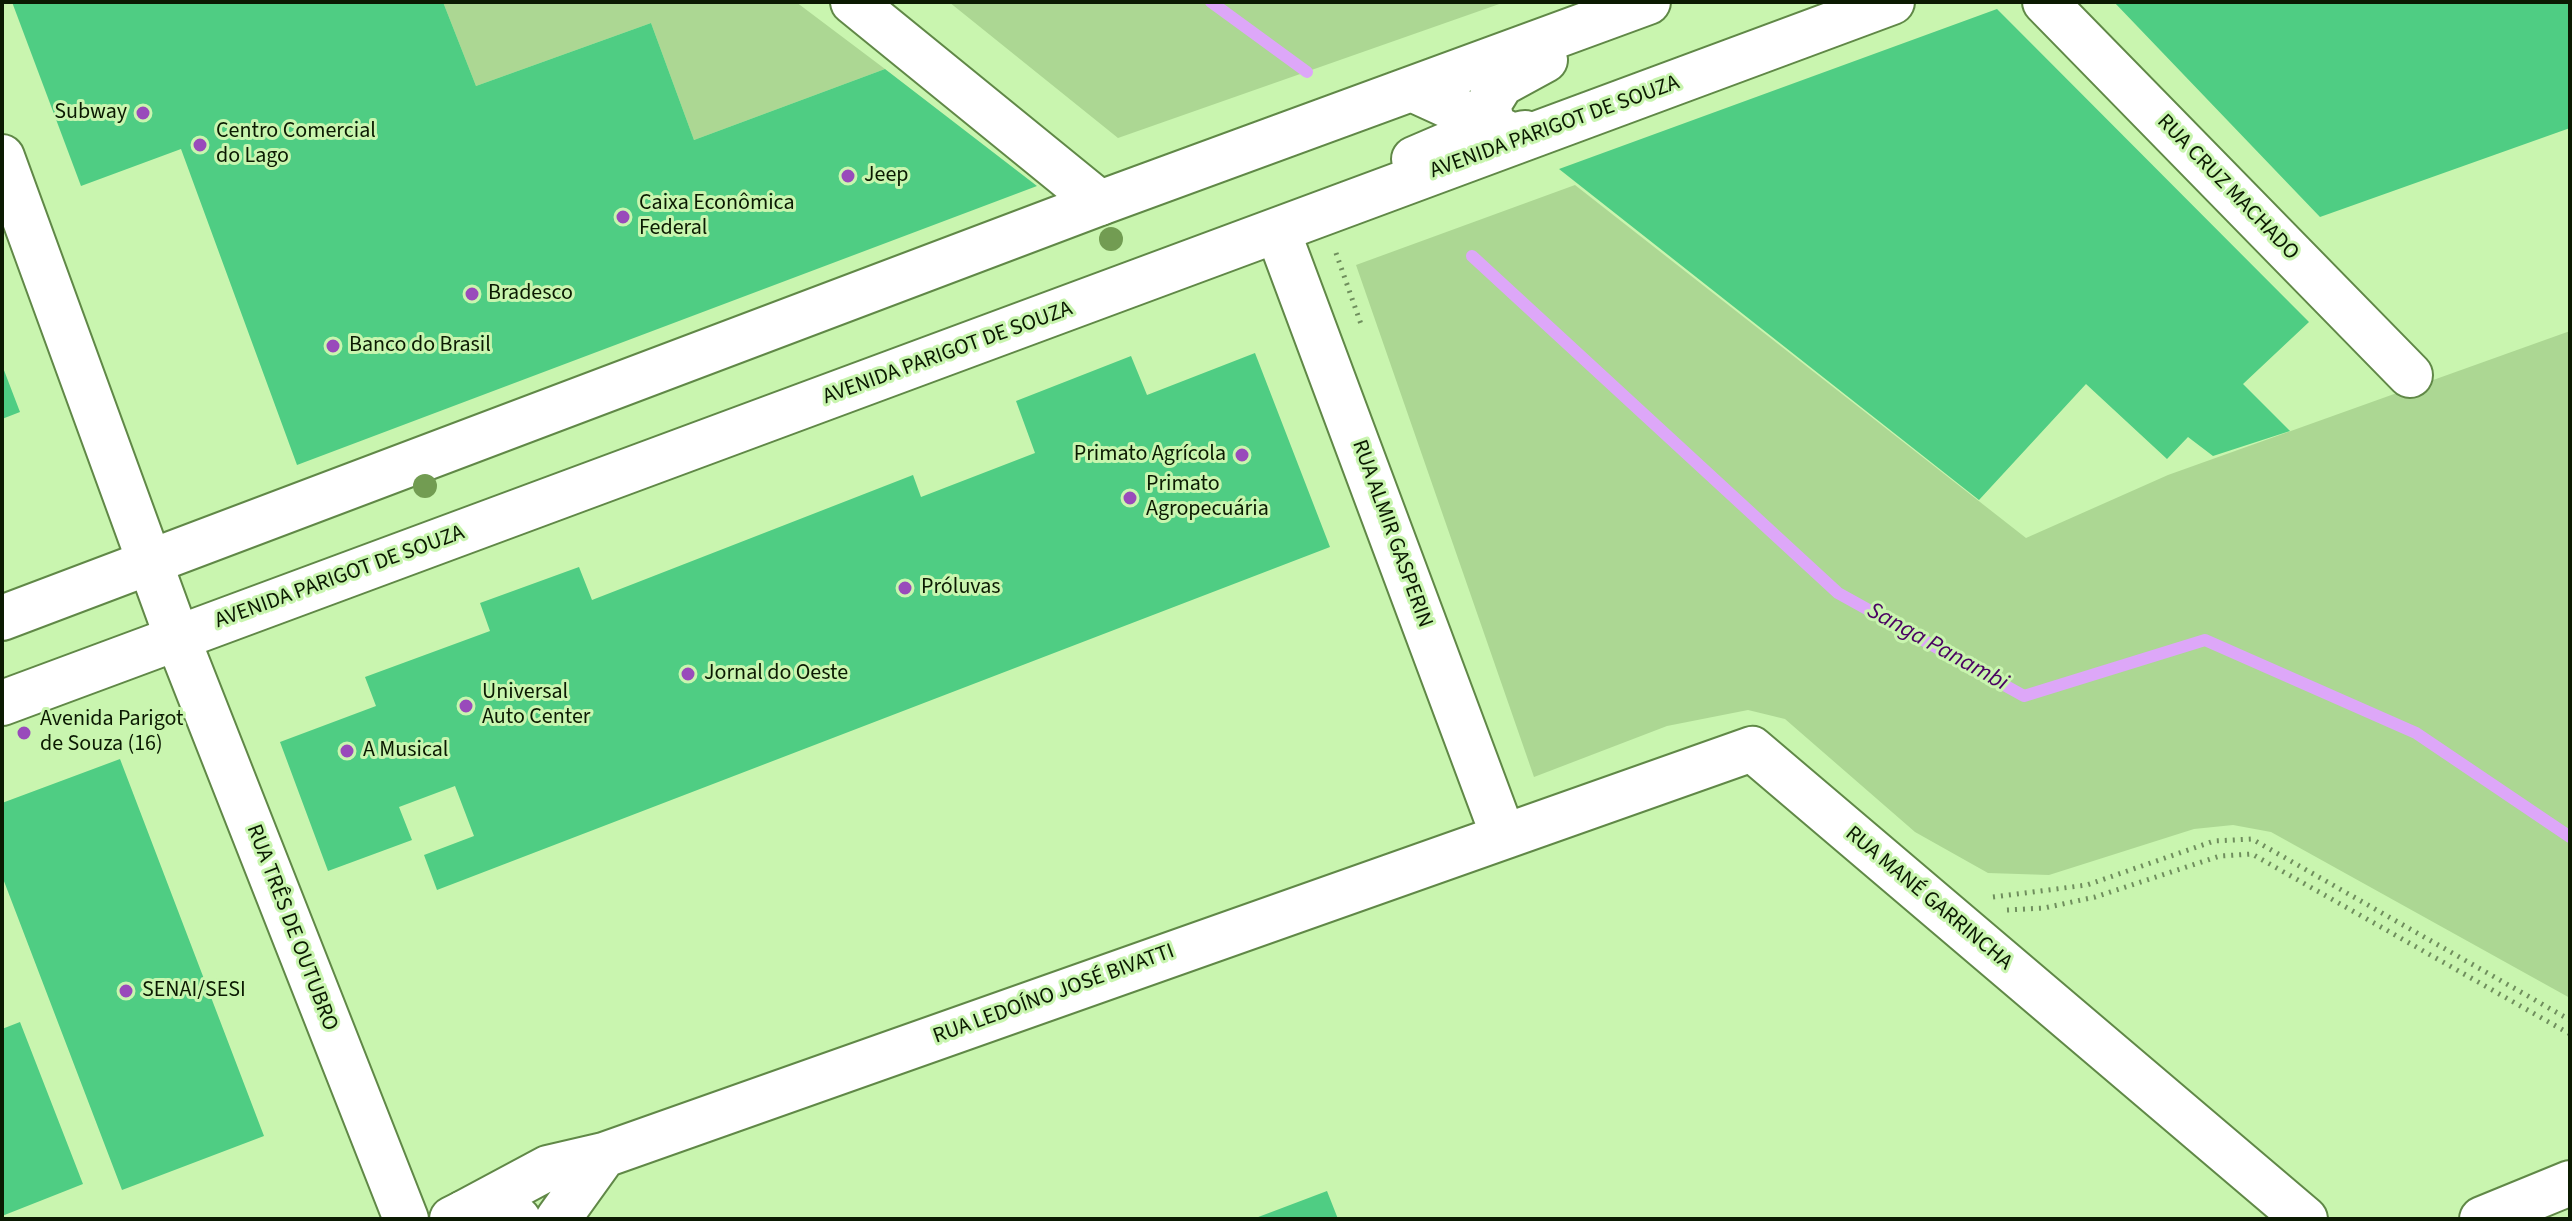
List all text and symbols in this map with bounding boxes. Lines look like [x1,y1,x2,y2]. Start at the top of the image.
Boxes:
street label: AVENIDA PARIGOT DE SOUZA [1427,71,1683,185]
place label: Subway [54,100,127,126]
marker: Subway [134,104,152,122]
street label: RUA CRUZ MACHADO [2150,109,2304,267]
place label: Centro Comercial do Lago [216,119,376,170]
marker: Centro Comercial do Lago [191,136,209,154]
place label: Jeep [864,163,909,189]
marker: Jeep [839,167,857,185]
place label: Caixa Econômica Federal [639,191,795,242]
marker: Caixa Econômica Federal [614,208,632,226]
place label: Bradesco [488,281,573,307]
marker: Bradesco [463,285,481,303]
street label: AVENIDA PARIGOT DE SOUZA [820,297,1076,411]
place label: Banco do Brasil [349,333,491,359]
marker: Banco do Brasil [324,337,342,355]
street label: RUA ALMIR GASPERIN [1345,437,1437,631]
place label: Primato Agrícola [1074,442,1226,468]
marker: Primato Agrícola [1233,446,1251,464]
place label: Primato Agropecuária [1146,472,1269,524]
marker: Primato Agropecuária [1121,489,1139,507]
street label: AVENIDA PARIGOT DE SOUZA [212,521,468,635]
place label: Próluvas [921,575,1001,601]
marker: Próluvas [896,579,914,597]
water label: Sanga Panambi [1861,597,2013,699]
place label: Jornal do Oeste [704,661,848,687]
marker: Jornal do Oeste [679,665,697,683]
place label: Universal Auto Center [482,680,590,732]
marker: Universal Auto Center [457,697,475,715]
place label: Avenida Parigot de Souza (16) [40,707,183,758]
marker: Avenida Parigot de Souza (16) [15,724,33,742]
place label: A Musical [363,738,448,764]
marker: A Musical [338,742,356,760]
street label: RUA TRÊS DE OUTUBRO [239,821,343,1035]
street label: RUA MANÉ GARRINCHA [1839,821,2017,977]
street label: RUA LEDOÍNO JOSÉ BIVATTI [930,939,1178,1051]
place label: SENAI/SESI [142,978,246,1004]
marker: SENAI/SESI [117,982,135,1000]

